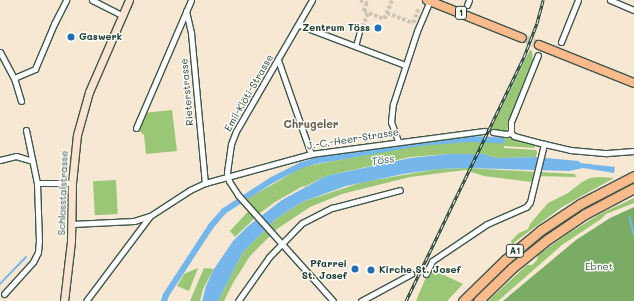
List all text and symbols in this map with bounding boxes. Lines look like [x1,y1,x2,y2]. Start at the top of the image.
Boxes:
road number: 1 [455,6,467,20]
place label: Zentrum Töss [302,22,370,34]
marker: Zentrum Töss [373,23,383,33]
place label: Gaswerk [79,31,122,43]
marker: Gaswerk [66,32,76,42]
street label: Emil-Klöti-Strasse [222,52,276,134]
street label: Rieterstrasse [178,58,196,126]
district label: Chrugeler [284,117,338,131]
street label: J.-C.-Heer-Strasse [306,126,400,152]
street label: Schlosstalstrasse [56,150,70,236]
water label: Töss [370,152,396,168]
road number: A1 [505,244,525,258]
place label: Pfarrei St. Josef [302,257,347,280]
park label: Ebnet [585,261,613,273]
marker: Pfarrei St. Josef [350,264,360,274]
place label: Kirche St. Josef [379,264,461,276]
marker: Kirche St. Josef [366,265,376,275]

